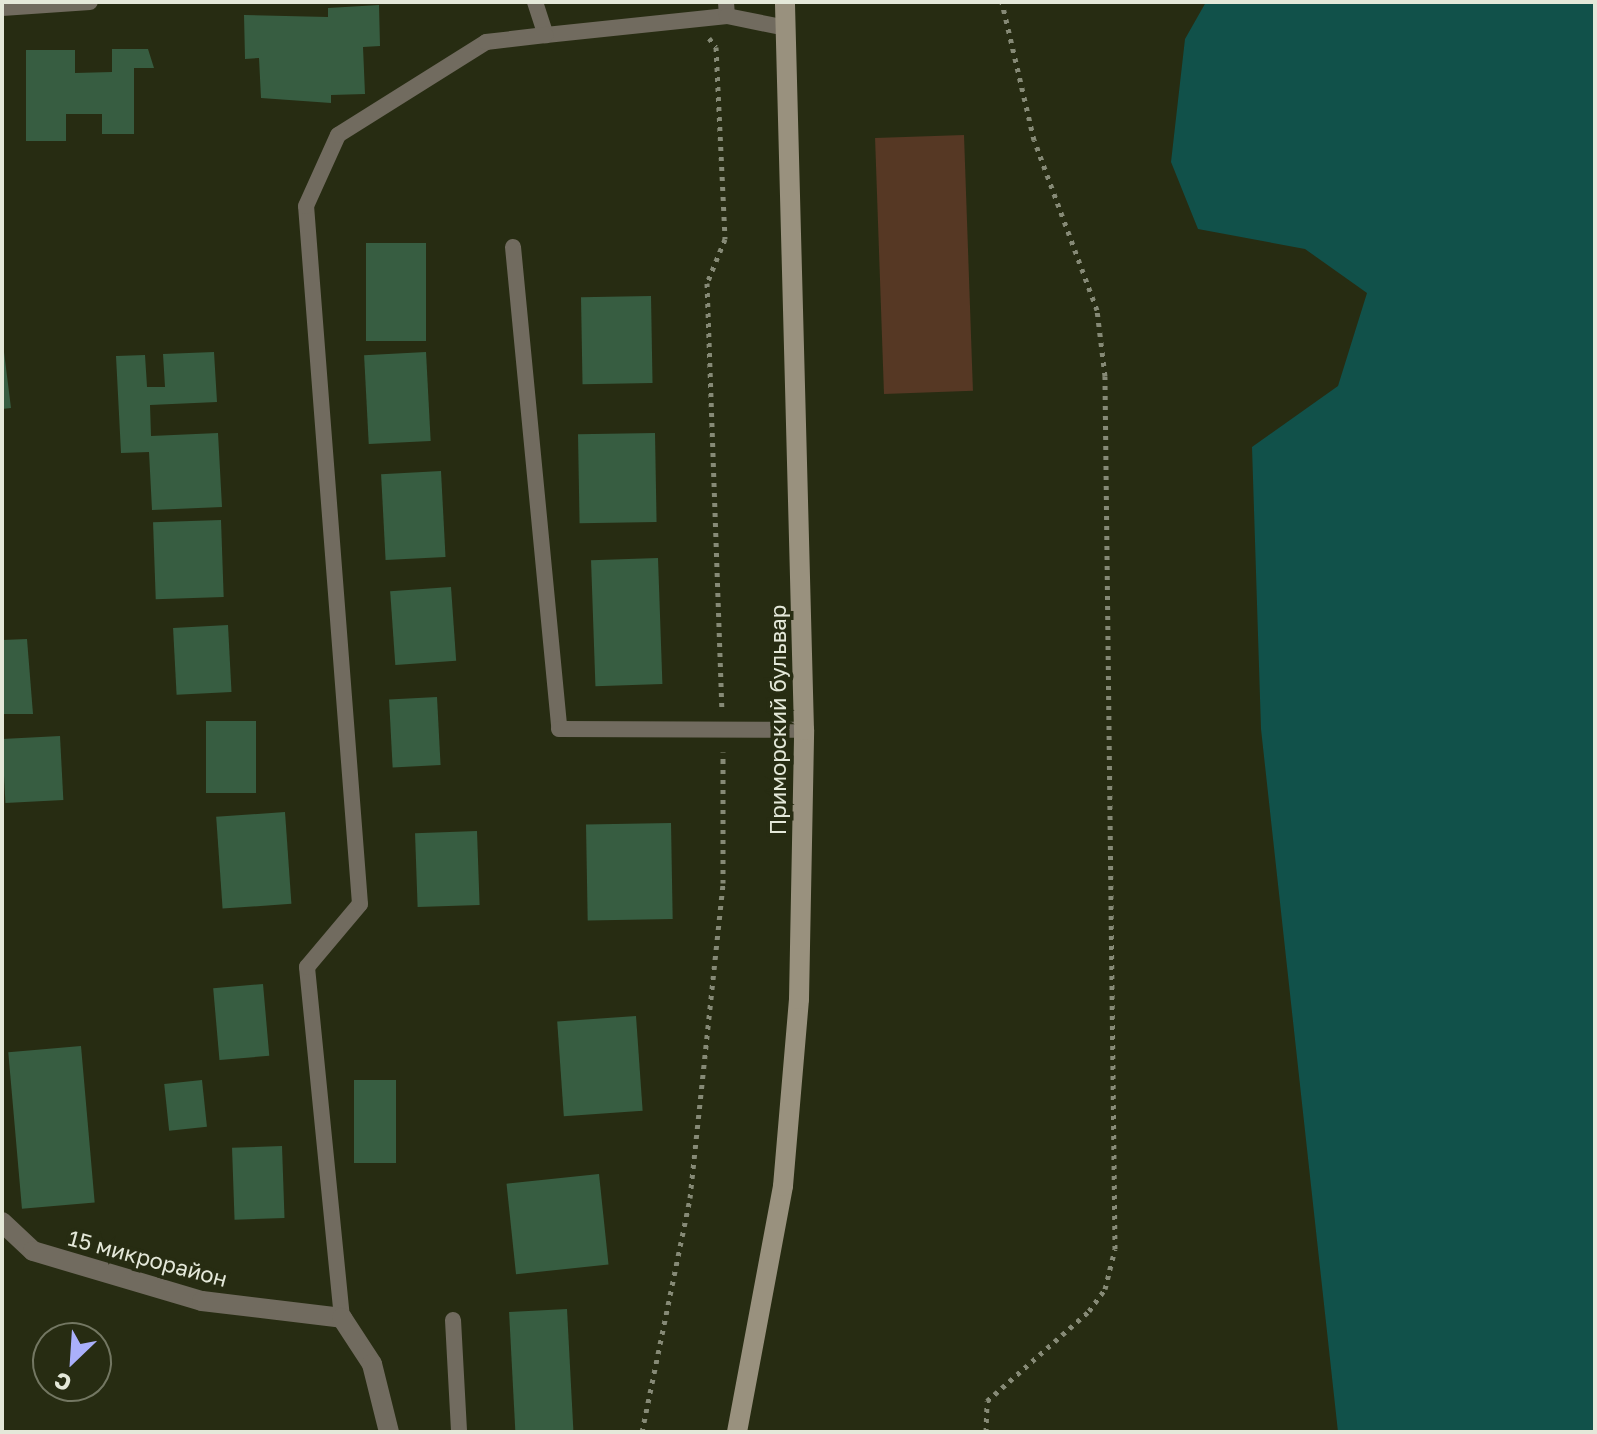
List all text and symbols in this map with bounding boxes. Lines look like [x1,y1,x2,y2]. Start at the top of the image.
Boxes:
street label: Приморский бульвар [765,605,791,835]
street label: 15 микрорайон [66,1224,230,1292]
north arrow [32,1322,112,1402]
text: С [50,1367,75,1398]

